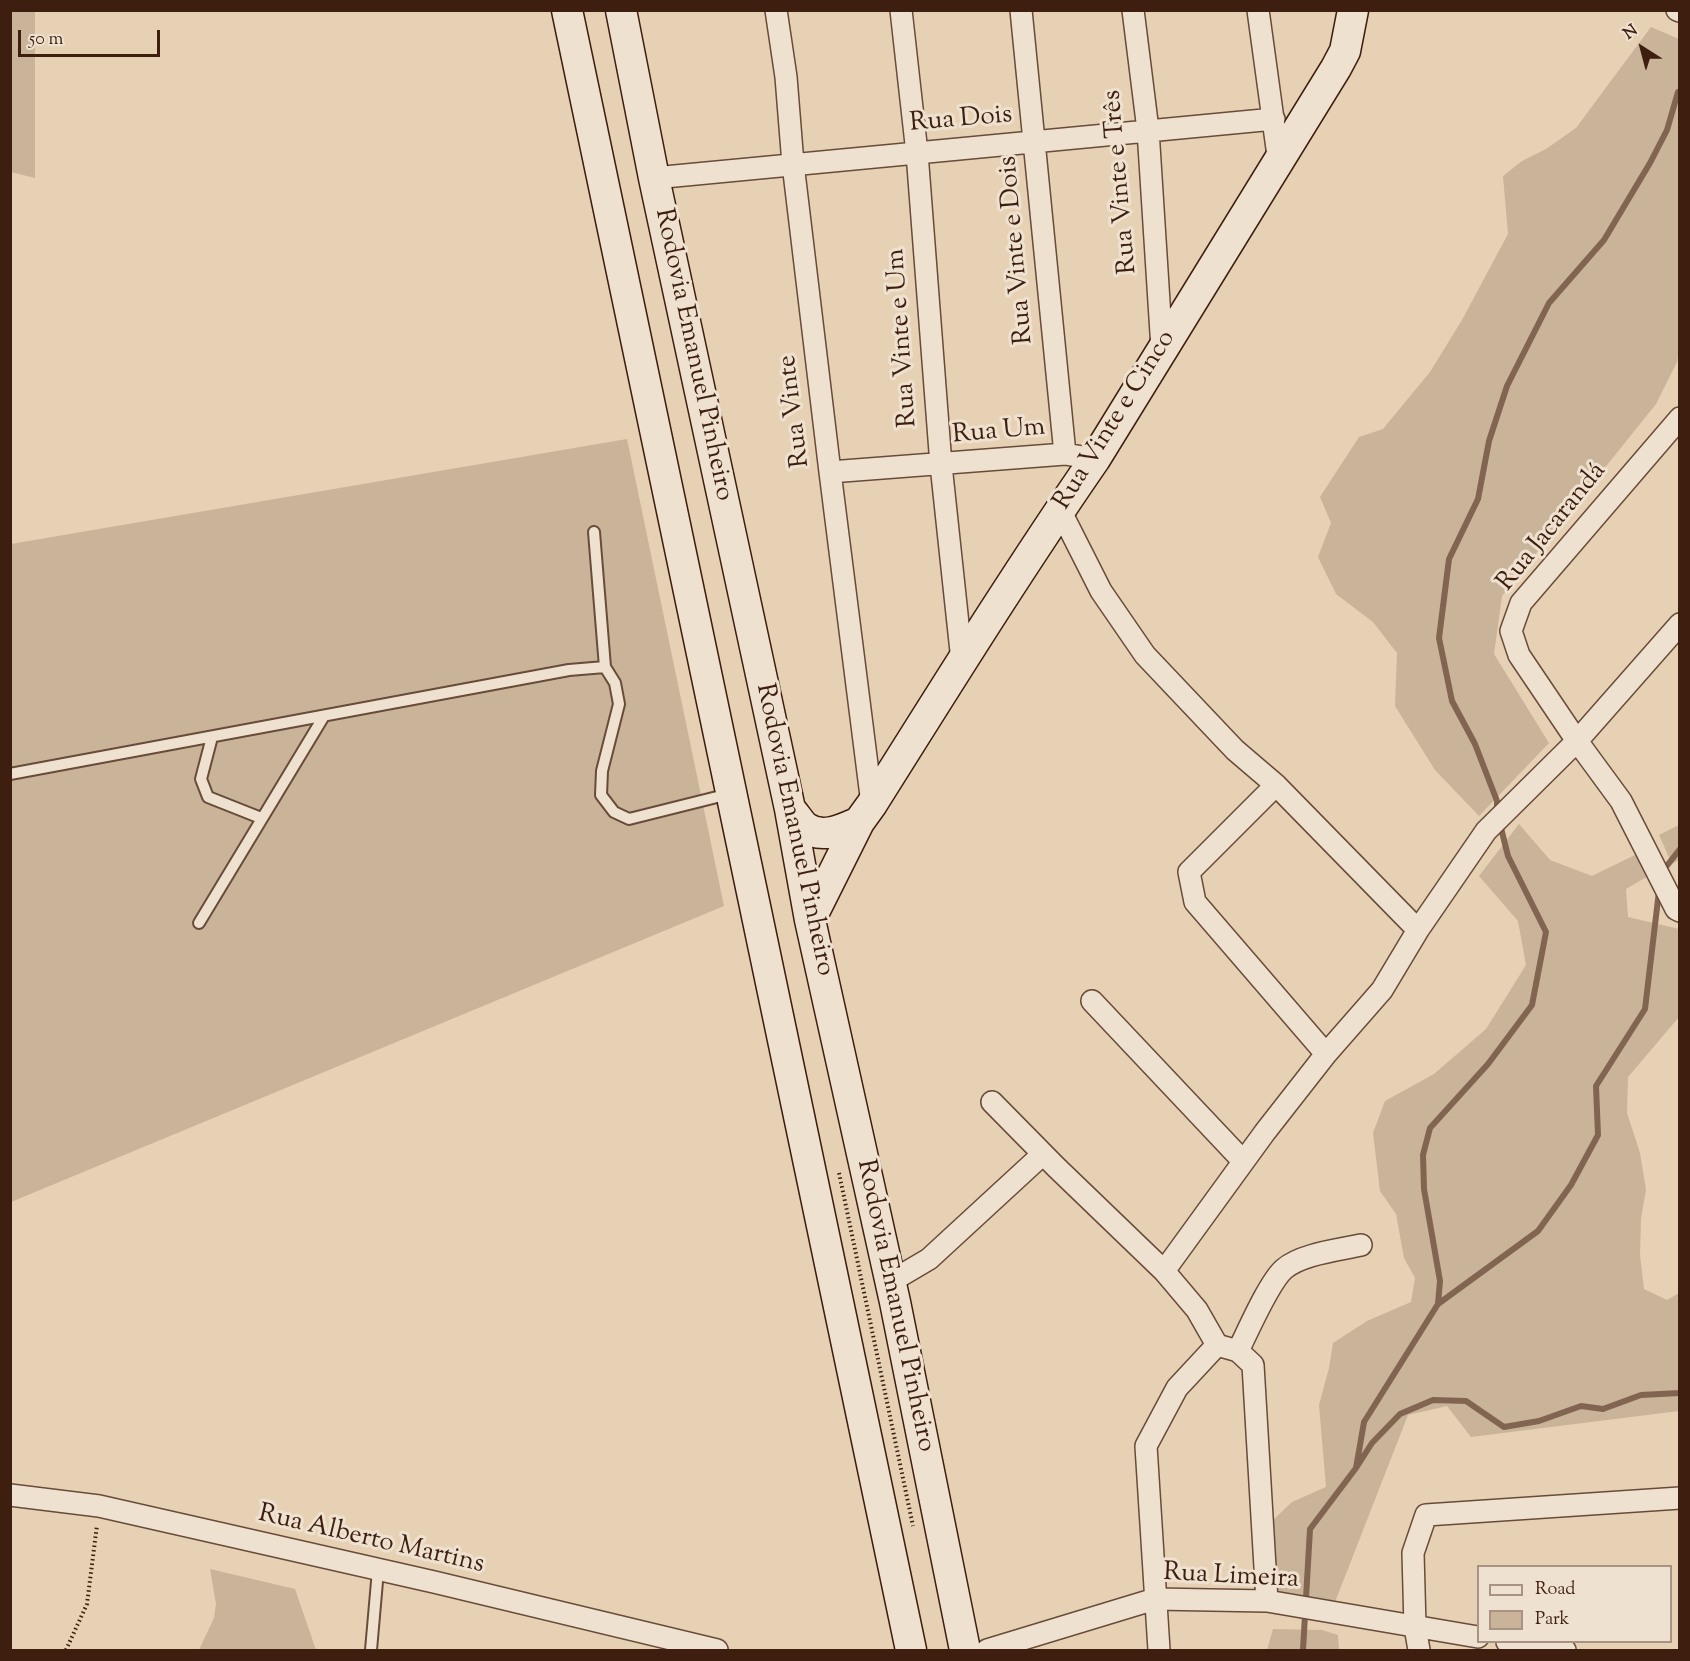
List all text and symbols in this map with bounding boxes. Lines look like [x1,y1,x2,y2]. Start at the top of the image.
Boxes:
scale bar [21,18,164,56]
north arrow [1612,18,1672,78]
text: N [1619,20,1643,46]
text: 50 m [29,27,63,53]
street label: Rua Vinte e Três [1098,89,1146,275]
street label: Rua Dois [908,101,1014,141]
street label: Rua Vinte e Dois [994,155,1042,345]
street label: Rodovia Emanuel Pinheiro [646,206,738,504]
street label: Rua Vinte e Um [882,248,926,428]
street label: Rua Vinte e Cinco [1048,326,1184,516]
street label: Rua Vinte [774,353,818,469]
street label: Rua Um [951,413,1047,453]
street label: Rua Jacarandá [1492,457,1614,599]
street label: Rodovia Emanuel Pinheiro [747,681,839,979]
street label: Rodovia Emanuel Pinheiro [848,1157,940,1455]
street label: Rua Alberto Martins [255,1500,487,1582]
street label: Rua Limeira [1162,1559,1300,1597]
legend [1477,1565,1672,1643]
text: Road [1535,1577,1575,1603]
text: Park [1535,1607,1569,1633]

